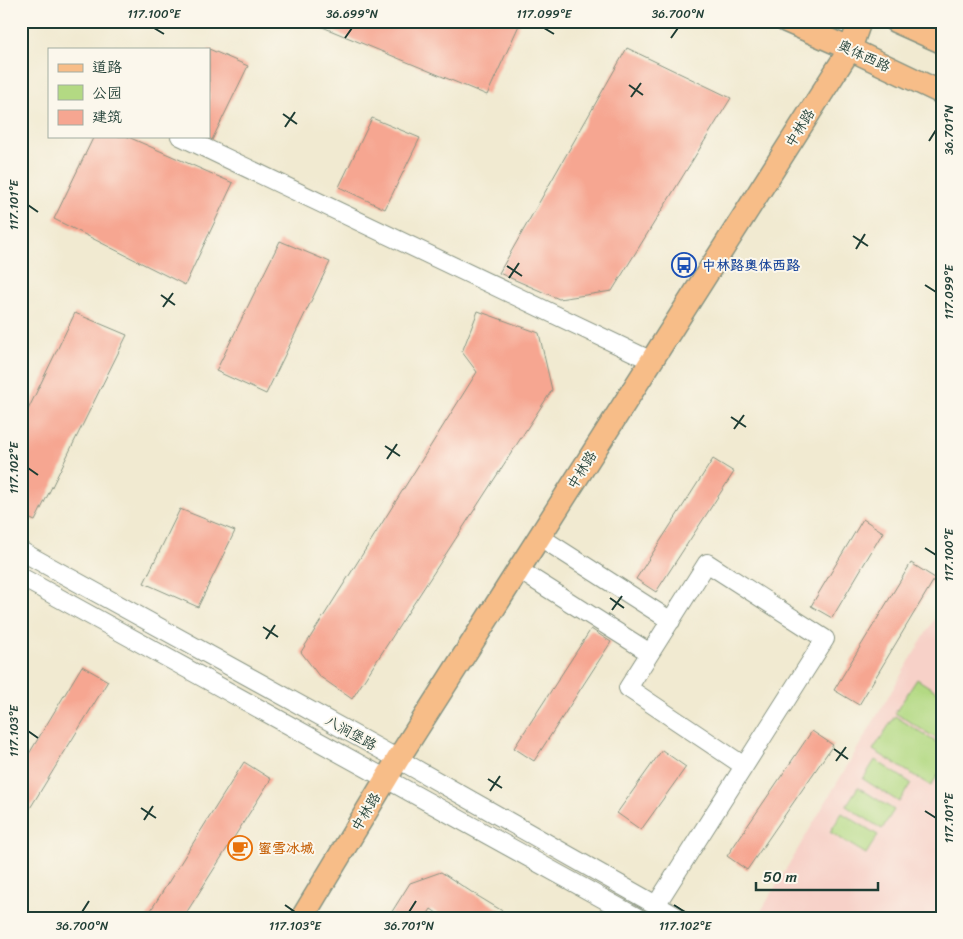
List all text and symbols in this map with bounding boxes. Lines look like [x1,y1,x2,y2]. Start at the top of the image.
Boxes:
text: 117.100°E [128,3,182,25]
text: 36.699°N [326,3,379,25]
text: 117.099°E [517,3,573,25]
text: 36.700°N [652,3,705,25]
street label: 奥体西路 [833,33,895,79]
legend [48,48,210,138]
text: 道路 [92,54,122,80]
text: 公园 [92,80,122,106]
text: 建筑 [92,104,122,130]
street label: 中林路 [778,104,822,152]
text: 36.701°N [938,104,960,155]
text: 117.101°E [3,178,25,230]
bus stop icon: 中林路奥体西路 [671,252,697,278]
place label: 中林路奥体西路 [702,253,800,278]
text: 117.099°E [938,263,960,319]
text: 117.102°E [3,441,25,494]
street label: 中林路 [560,446,604,494]
text: 117.100°E [938,527,960,581]
text: 117.103°E [3,704,25,757]
street label: 八涧堡路 [320,708,382,758]
street label: 中林路 [344,788,388,836]
text: 117.101°E [938,791,960,843]
cafe icon: 蜜雪冰城 [227,835,253,861]
place label: 蜜雪冰城 [258,836,314,861]
scale bar [756,859,878,891]
text: 50 m [763,864,798,890]
text: 36.700°N [56,915,109,937]
text: 117.103°E [269,915,322,937]
text: 36.701°N [384,915,435,937]
text: 117.102°E [659,915,712,937]

